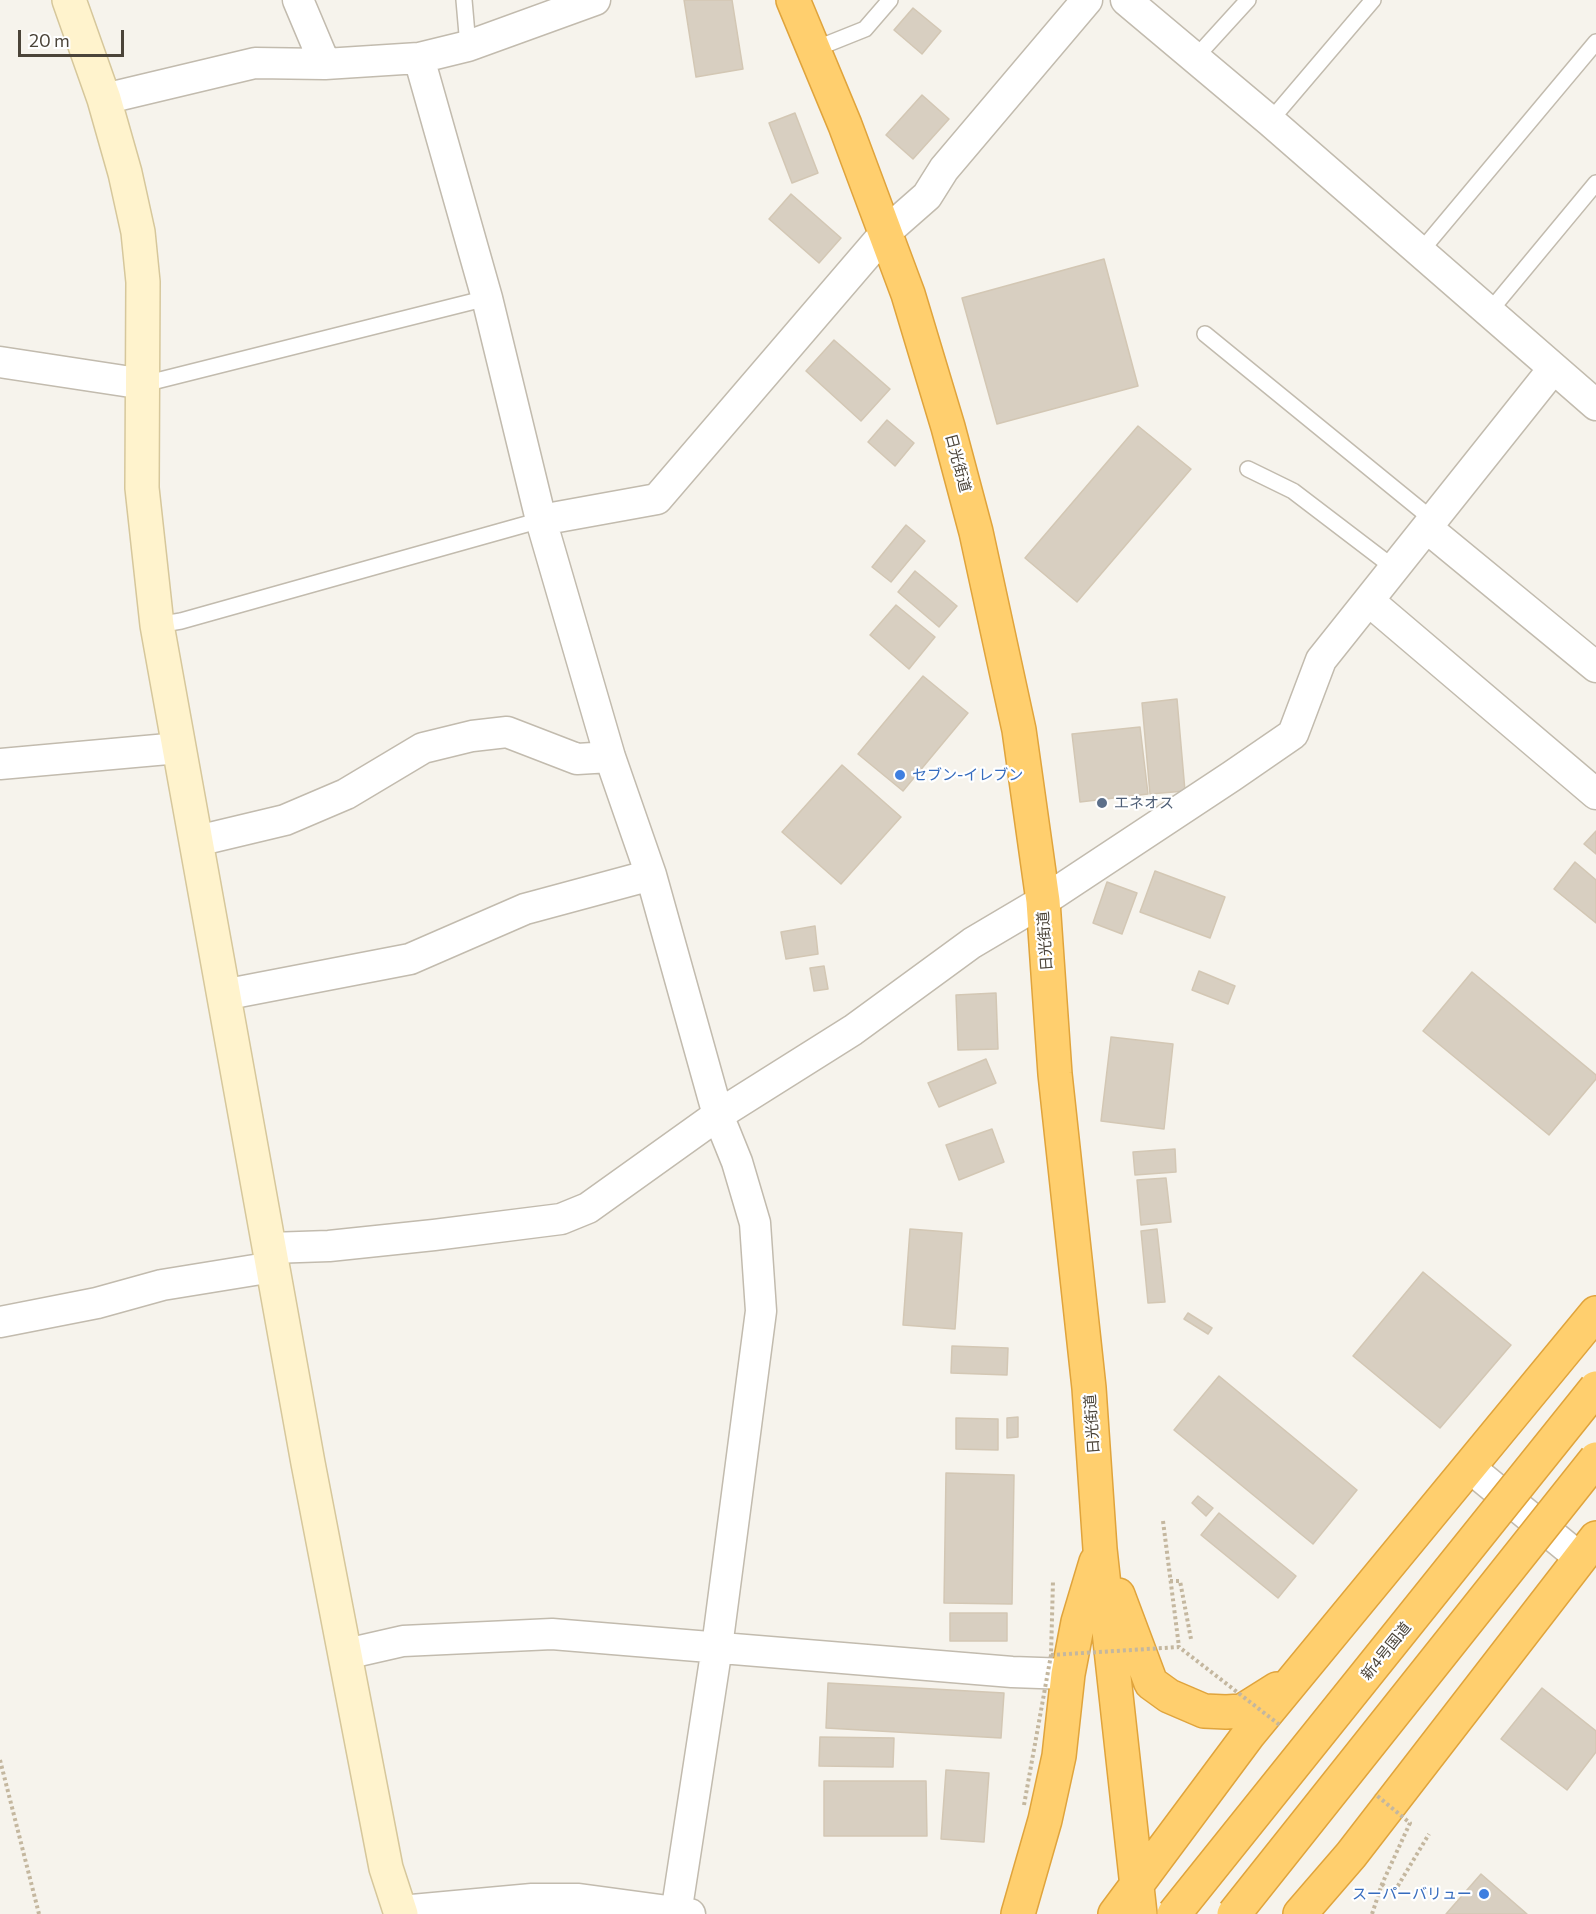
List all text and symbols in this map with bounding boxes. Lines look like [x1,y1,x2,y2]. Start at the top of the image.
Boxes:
scale bar [21,18,128,56]
text: 20 m [29,29,70,51]
street label: 日光街道 [942,432,974,494]
place label: セブン-イレブン [912,766,1023,784]
marker: セブン-イレブン [893,768,907,782]
place label: エネオス [1114,794,1174,812]
marker: エネオス [1095,796,1109,810]
street label: 日光街道 [1034,910,1056,972]
street label: 日光街道 [1081,1393,1103,1455]
street label: 新4号国道 [1357,1619,1415,1683]
place label: スーパーバリュー [1352,1885,1472,1903]
marker: スーパーバリュー [1477,1887,1491,1901]

